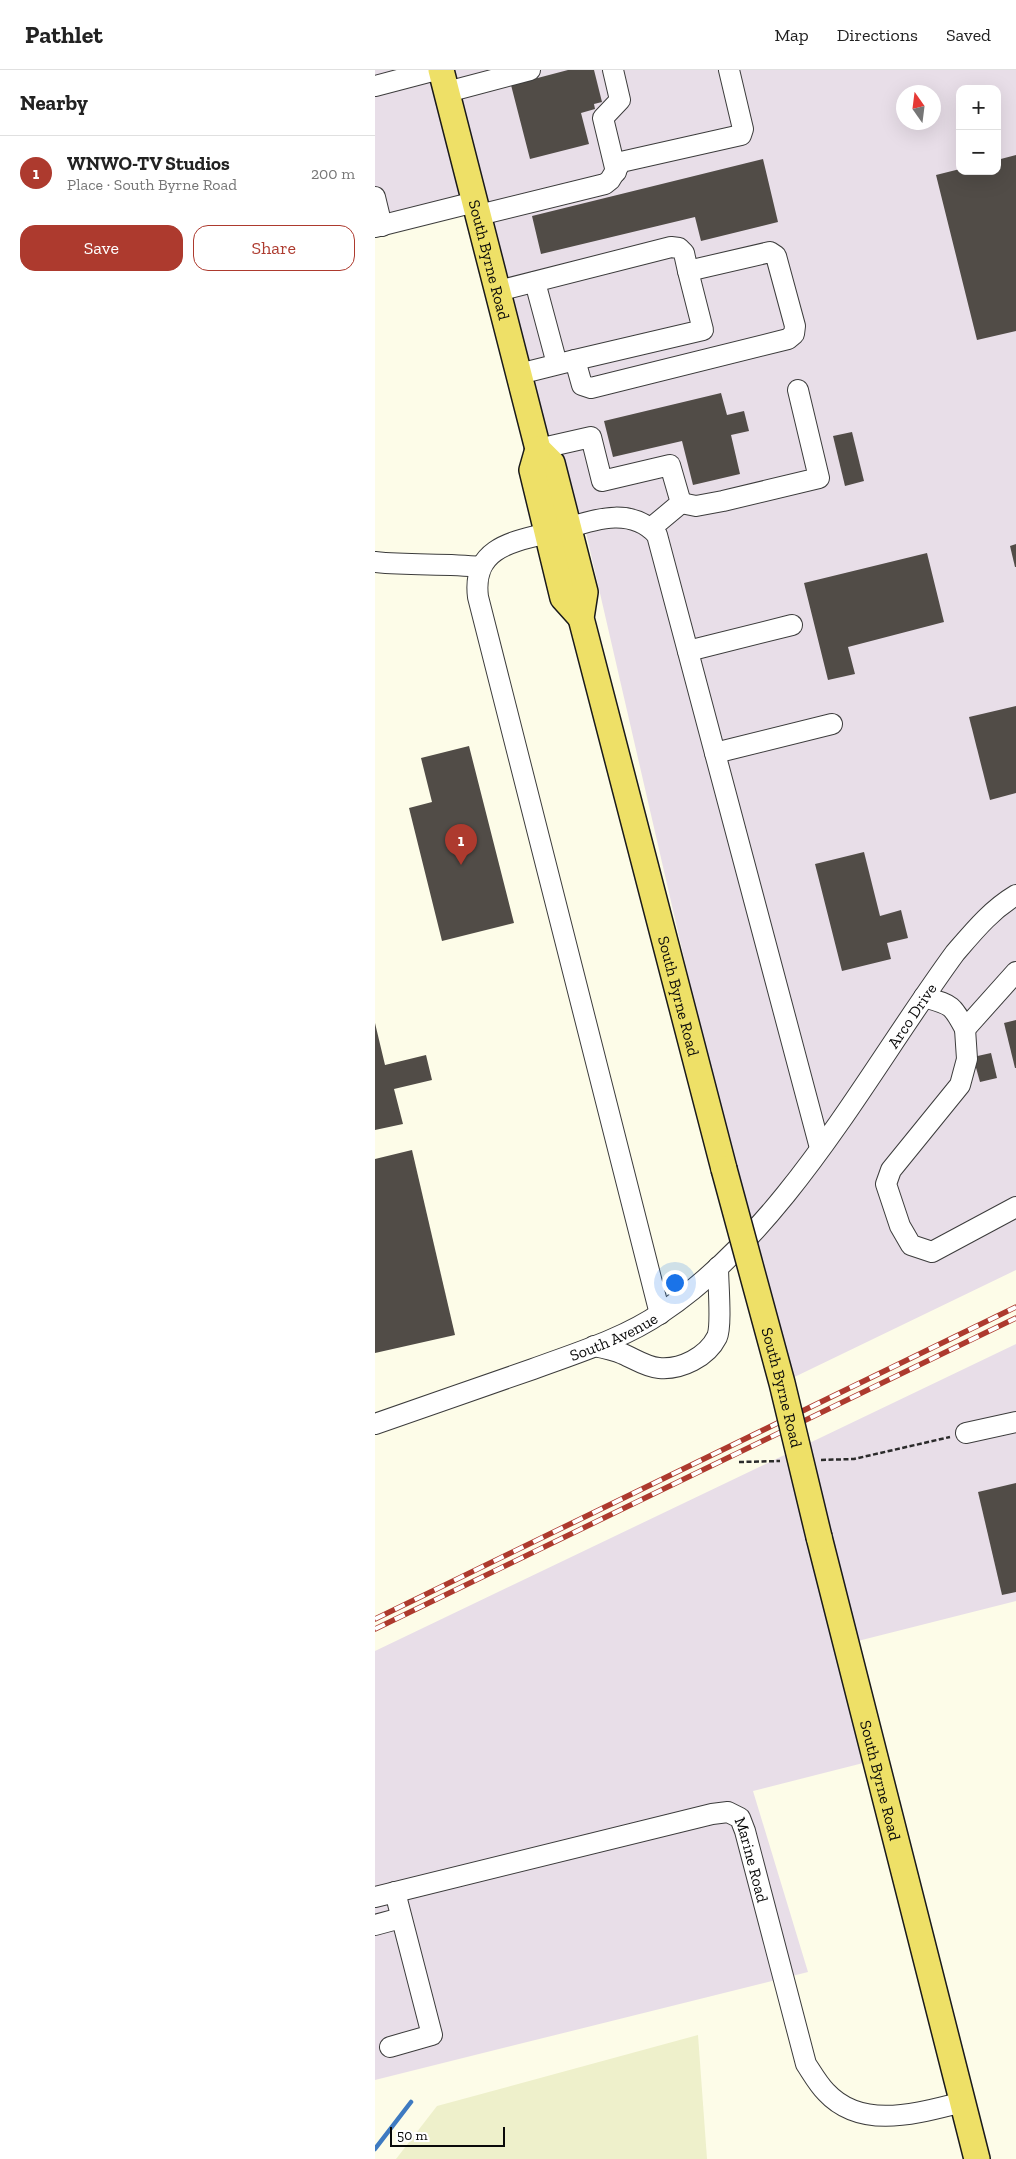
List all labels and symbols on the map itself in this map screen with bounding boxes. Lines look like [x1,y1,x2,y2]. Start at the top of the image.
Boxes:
north arrow [896,85,941,130]
street label: South Byrne Road [465,198,514,322]
pin: 1 [445,824,477,865]
street label: South Byrne Road [654,934,704,1058]
street label: Arco Drive [883,979,940,1051]
your location [662,1270,688,1296]
street label: South Avenue [567,1308,661,1365]
street label: South Byrne Road [758,1325,807,1450]
street label: South Byrne Road [856,1718,905,1843]
street label: Marine Road [731,1814,773,1905]
scale bar [390,2124,505,2147]

